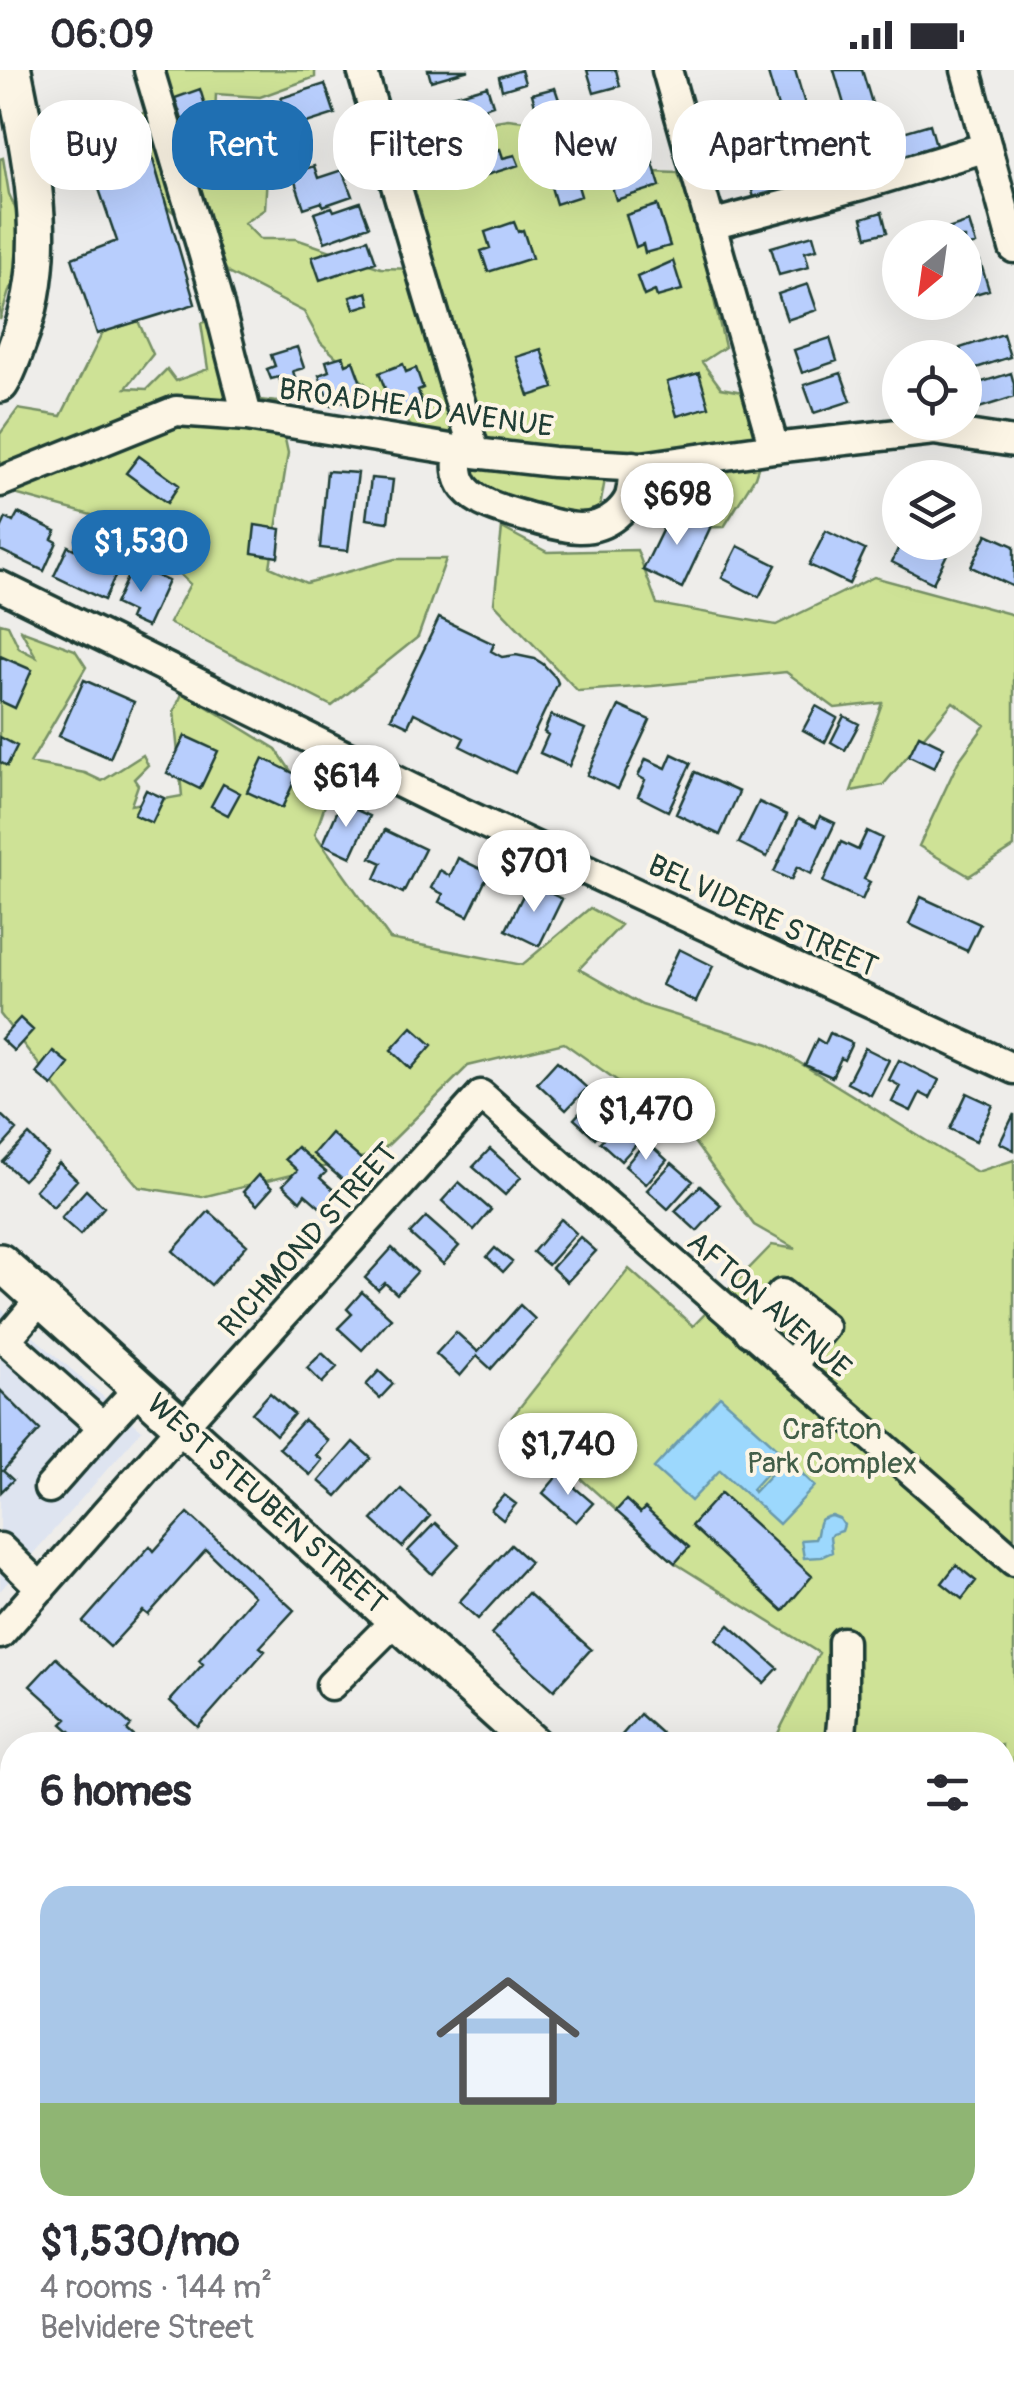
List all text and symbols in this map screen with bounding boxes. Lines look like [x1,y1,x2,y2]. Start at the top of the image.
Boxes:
text: 06:09 [50,11,154,59]
chip: Buy [30,100,152,190]
chip: Rent [172,100,313,190]
chip: Filters [333,100,498,190]
chip: New [518,100,652,190]
chip: Apartment [672,100,906,190]
north arrow [882,220,982,320]
map controls [882,220,982,560]
button: locate [882,340,982,440]
street label: BROADHEAD AVENUE [276,370,556,446]
button: layers [882,460,982,560]
pin: $698 [618,463,736,548]
text: $698 [643,475,711,515]
pin: $1,530 [60,510,222,595]
text: $1,530 [93,522,189,562]
pin: $614 [287,745,405,830]
text: $614 [312,757,380,797]
pin: $701 [475,830,593,915]
text: $701 [500,842,568,882]
street label: BELVIDERE STREET [642,847,884,985]
pin: $1,470 [565,1078,727,1163]
text: $1,470 [598,1090,694,1130]
street label: RICHMOND STREET [211,1135,405,1345]
street label: AFTON AVENUE [679,1224,859,1386]
street label: WEST STEUBEN STREET [139,1385,395,1621]
park label: Crafton Park Complex [747,1411,917,1482]
pin: $1,740 [487,1413,649,1498]
text: $1,740 [520,1425,616,1465]
icon: filters [920,1765,975,1820]
text: 6 homes [40,1766,191,1818]
icon: home [418,1951,598,2131]
text: $1,530/mo [40,2216,240,2268]
text: 4 rooms · 144 m² [40,2268,272,2308]
text: Belvidere Street [40,2308,254,2348]

